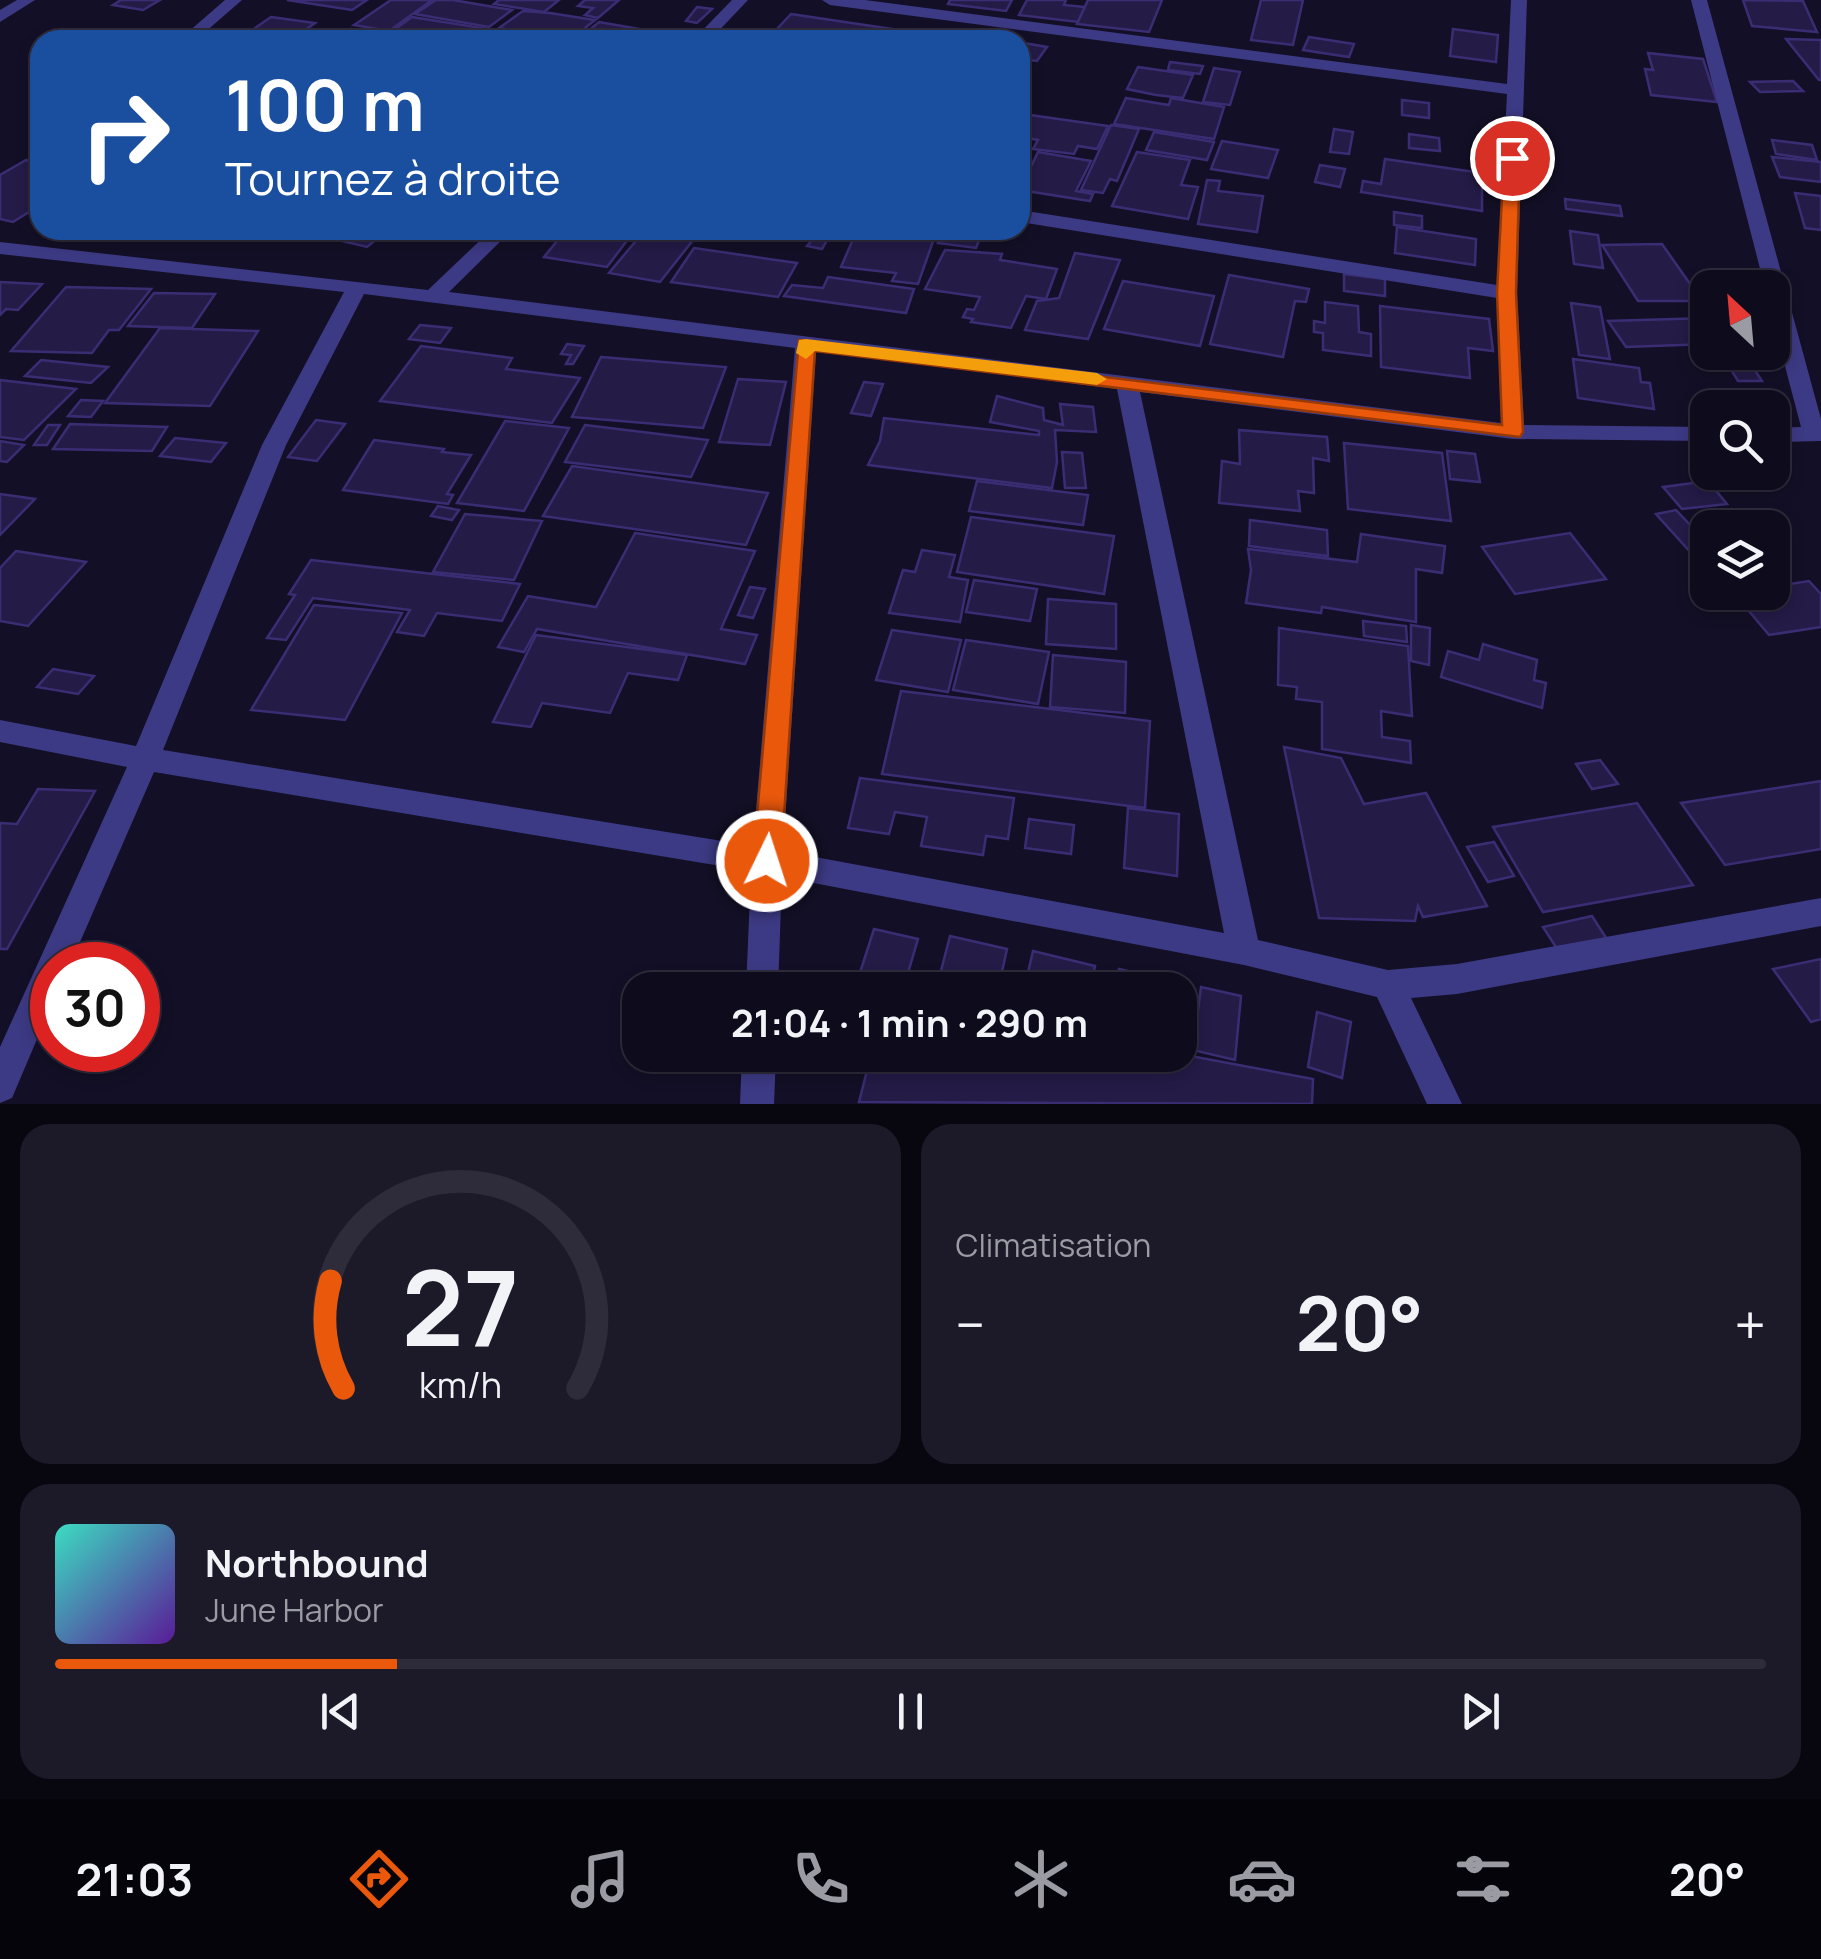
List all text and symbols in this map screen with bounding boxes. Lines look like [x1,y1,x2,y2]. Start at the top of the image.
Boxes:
text: 100 m [225,56,425,152]
icon: right [60,70,190,200]
pin [1470,116,1555,201]
icon: arrive [1485,131,1540,186]
text: Tournez à droite [225,147,561,209]
north arrow [1690,270,1790,370]
map controls [1690,270,1790,610]
button: search [1690,390,1790,490]
button: layers [1690,510,1790,610]
position arrow [715,809,819,913]
speed limit sign: 30 [30,942,160,1072]
text: 21:04 · 1 min · 290 m [731,996,1088,1048]
text: Climatisation [956,1223,1151,1267]
text: 27 [402,1235,519,1377]
text: 20° [1296,1271,1424,1374]
text: − [956,1286,985,1362]
text: + [1734,1286,1766,1362]
text: km/h [419,1360,502,1409]
text: Northbound [205,1536,429,1588]
text: June Harbor [205,1588,383,1632]
icon: previous [313,1684,368,1739]
icon: pause [883,1684,938,1739]
icon: next [1453,1684,1508,1739]
icon: directions [344,1844,414,1914]
icon: music [565,1844,635,1914]
icon: phone [786,1844,856,1914]
icon: climate [1006,1844,1076,1914]
icon: car [1227,1844,1297,1914]
icon: filters [1448,1844,1518,1914]
text: 21:03 [75,1848,193,1910]
text: 20° [1669,1848,1746,1910]

